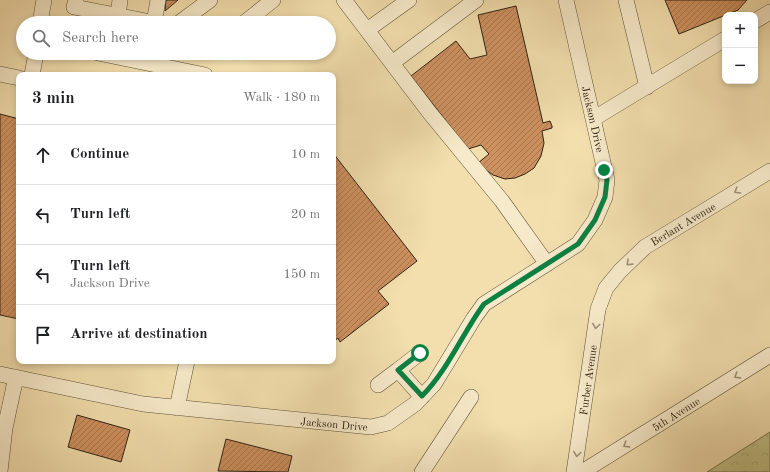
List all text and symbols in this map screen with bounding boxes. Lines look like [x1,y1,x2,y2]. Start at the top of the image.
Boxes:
map controls [722,12,758,84]
button: + [722,12,758,48]
search box [16,16,336,60]
icon: search [30,27,52,49]
text: Search here [62,31,139,46]
button: − [722,48,758,84]
street label: Jackson Drive [579,85,604,153]
text: 3 min [32,90,75,107]
text: Walk · 180 m [243,91,320,104]
icon: ahead [32,144,54,166]
text: Continue [70,147,129,162]
text: 10 m [291,148,320,161]
route end [595,161,613,179]
one-way arrow [734,187,741,194]
street label: Berlant Avenue [649,202,718,249]
icon: left [32,204,54,226]
text: Turn left [70,207,130,222]
text: 20 m [291,208,320,221]
one-way arrow [626,258,633,265]
text: Turn left [70,259,130,274]
icon: left [32,264,54,286]
text: 150 m [283,268,320,281]
text: Jackson Drive [70,277,150,290]
one-way arrow [592,323,601,329]
icon: arrive [32,324,54,346]
text: Arrive at destination [70,327,208,342]
route start [411,344,429,362]
street label: Furber Avenue [579,344,600,416]
one-way arrow [734,371,741,379]
street label: 5th Avenue [651,396,703,434]
street label: Jackson Drive [300,417,368,434]
one-way arrow [623,440,630,447]
one-way arrow [573,451,582,457]

